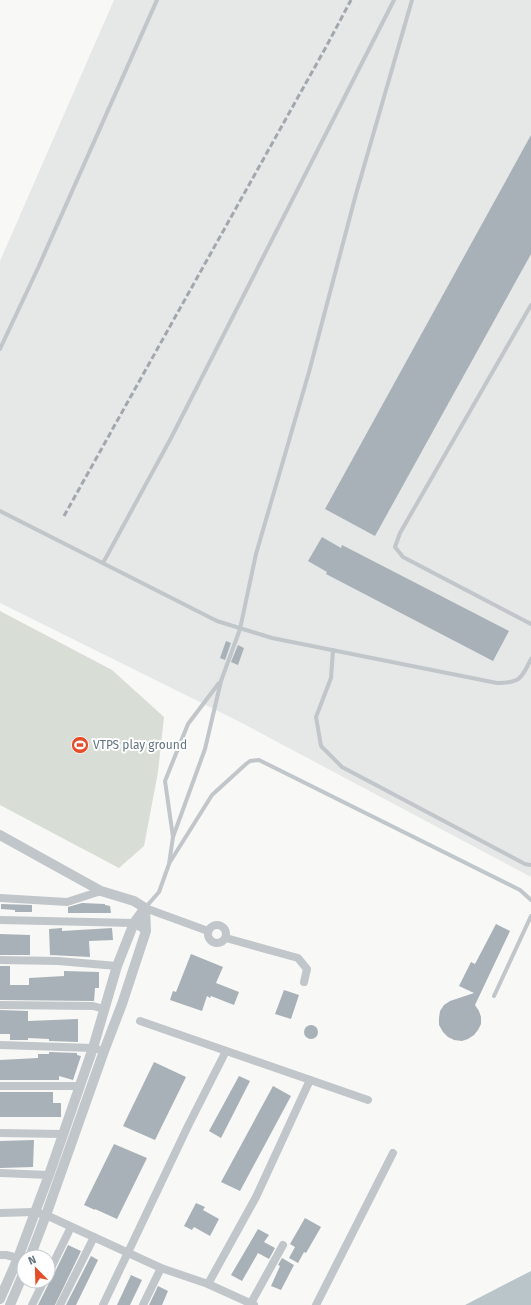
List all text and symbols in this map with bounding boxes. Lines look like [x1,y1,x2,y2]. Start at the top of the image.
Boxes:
sports icon: VTPS play ground [70,735,90,755]
place label: VTPS play ground [93,738,187,752]
north arrow [16,1249,56,1289]
text: N [26,1253,38,1268]

